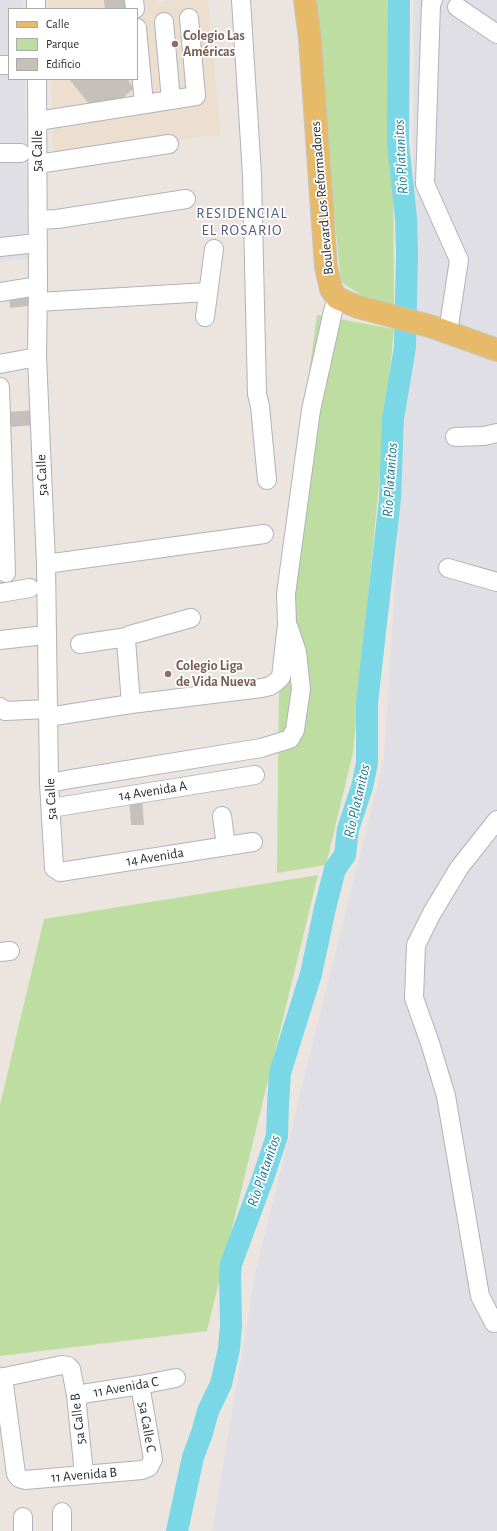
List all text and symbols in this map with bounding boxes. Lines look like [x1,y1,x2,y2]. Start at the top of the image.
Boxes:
legend [8,8,138,80]
text: Calle [46,18,69,30]
place label: Colegio Las Américas [183,28,245,60]
text: Parque [46,38,79,50]
marker: Colegio Las Américas [170,39,180,49]
text: Edificio [46,58,81,70]
water label: Río Platanitos [390,119,412,195]
street label: Boulevard Los Reformadores [307,120,337,276]
street label: 5a Calle [30,130,46,172]
district label: RESIDENCIAL EL ROSARIO [196,204,288,239]
water label: Río Platanitos [378,442,402,518]
street label: 5a Calle [33,454,51,496]
place label: Colegio Liga de Vida Nueva [176,658,256,690]
marker: Colegio Liga de Vida Nueva [163,669,173,679]
water label: Río Platanitos [340,763,374,839]
street label: 14 Avenida A [118,777,188,805]
street label: 5a Calle [42,778,60,820]
street label: 14 Avenida [125,844,185,870]
water label: Río Platanitos [243,1133,285,1209]
street label: 11 Avenida C [92,1373,160,1401]
street label: 5a Calle B [67,1392,89,1446]
street label: 5a Calle C [134,1400,160,1454]
street label: 11 Avenida B [50,1464,118,1486]

